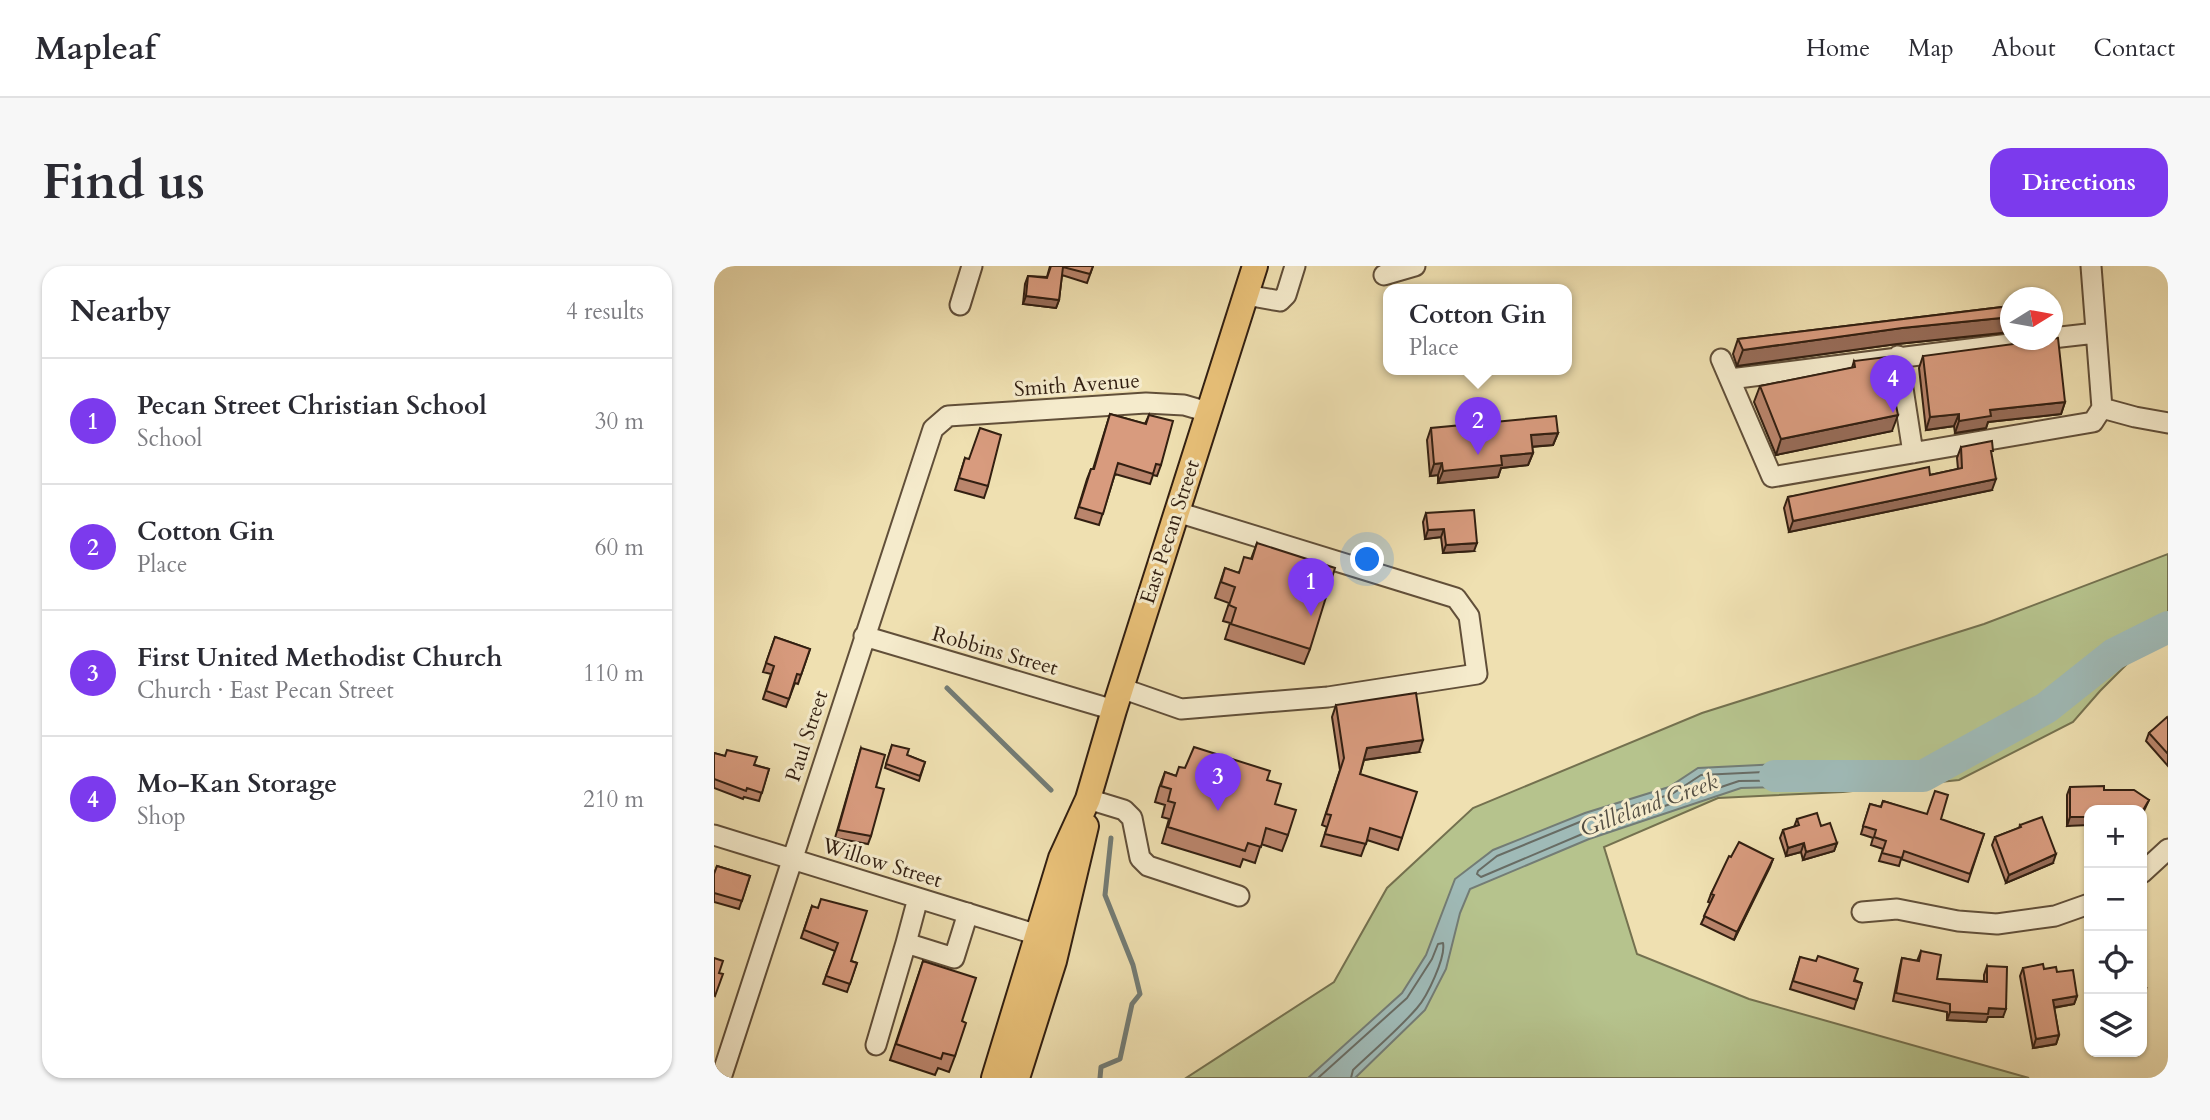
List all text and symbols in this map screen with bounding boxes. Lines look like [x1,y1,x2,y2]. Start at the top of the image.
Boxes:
text: Mapleaf [35,26,156,71]
text: Home [1806,32,1870,65]
text: Map [1908,32,1954,65]
text: About [1992,32,2056,65]
text: Contact [2094,32,2175,65]
button: Directions [1990,148,2168,217]
text: Find us [42,149,205,216]
popup [1383,284,1572,375]
north arrow [2000,287,2063,350]
text: Nearby [70,291,171,332]
text: 4 results [566,296,644,327]
text: Cotton Gin [1409,297,1546,332]
text: Place [1409,332,1459,363]
pin: 4 [1870,355,1916,413]
street label: Smith Avenue [1013,366,1141,404]
text: Pecan Street Christian School [137,388,487,423]
pin: 2 [1455,397,1501,455]
text: 1 [87,406,99,437]
text: 30 m [595,406,644,437]
text: School [137,423,202,454]
street label: East Pecan Street [1133,456,1207,608]
text: Cotton Gin [137,514,275,549]
text: 2 [87,532,99,563]
text: 60 m [595,532,644,563]
your location [1350,542,1384,576]
text: Place [137,549,187,580]
pin: 1 [1288,558,1334,616]
street label: Robbins Street [929,619,1062,683]
text: First United Methodist Church [137,640,502,675]
text: 3 [87,658,99,689]
text: 110 m [583,658,644,689]
text: Church · East Pecan Street [137,675,394,706]
street label: Paul Street [779,686,836,785]
pin: 3 [1195,753,1241,811]
text: Mo-Kan Storage [137,766,337,801]
water label: Gilleland Creek [1576,766,1723,844]
text: 4 [87,784,99,815]
text: 210 m [583,784,644,815]
text: Shop [137,801,186,832]
map controls [2084,805,2147,1057]
button: + [2084,805,2147,868]
street label: Willow Street [817,831,946,895]
button: − [2084,868,2147,931]
button: locate [2084,931,2147,994]
button: layers [2084,994,2147,1057]

